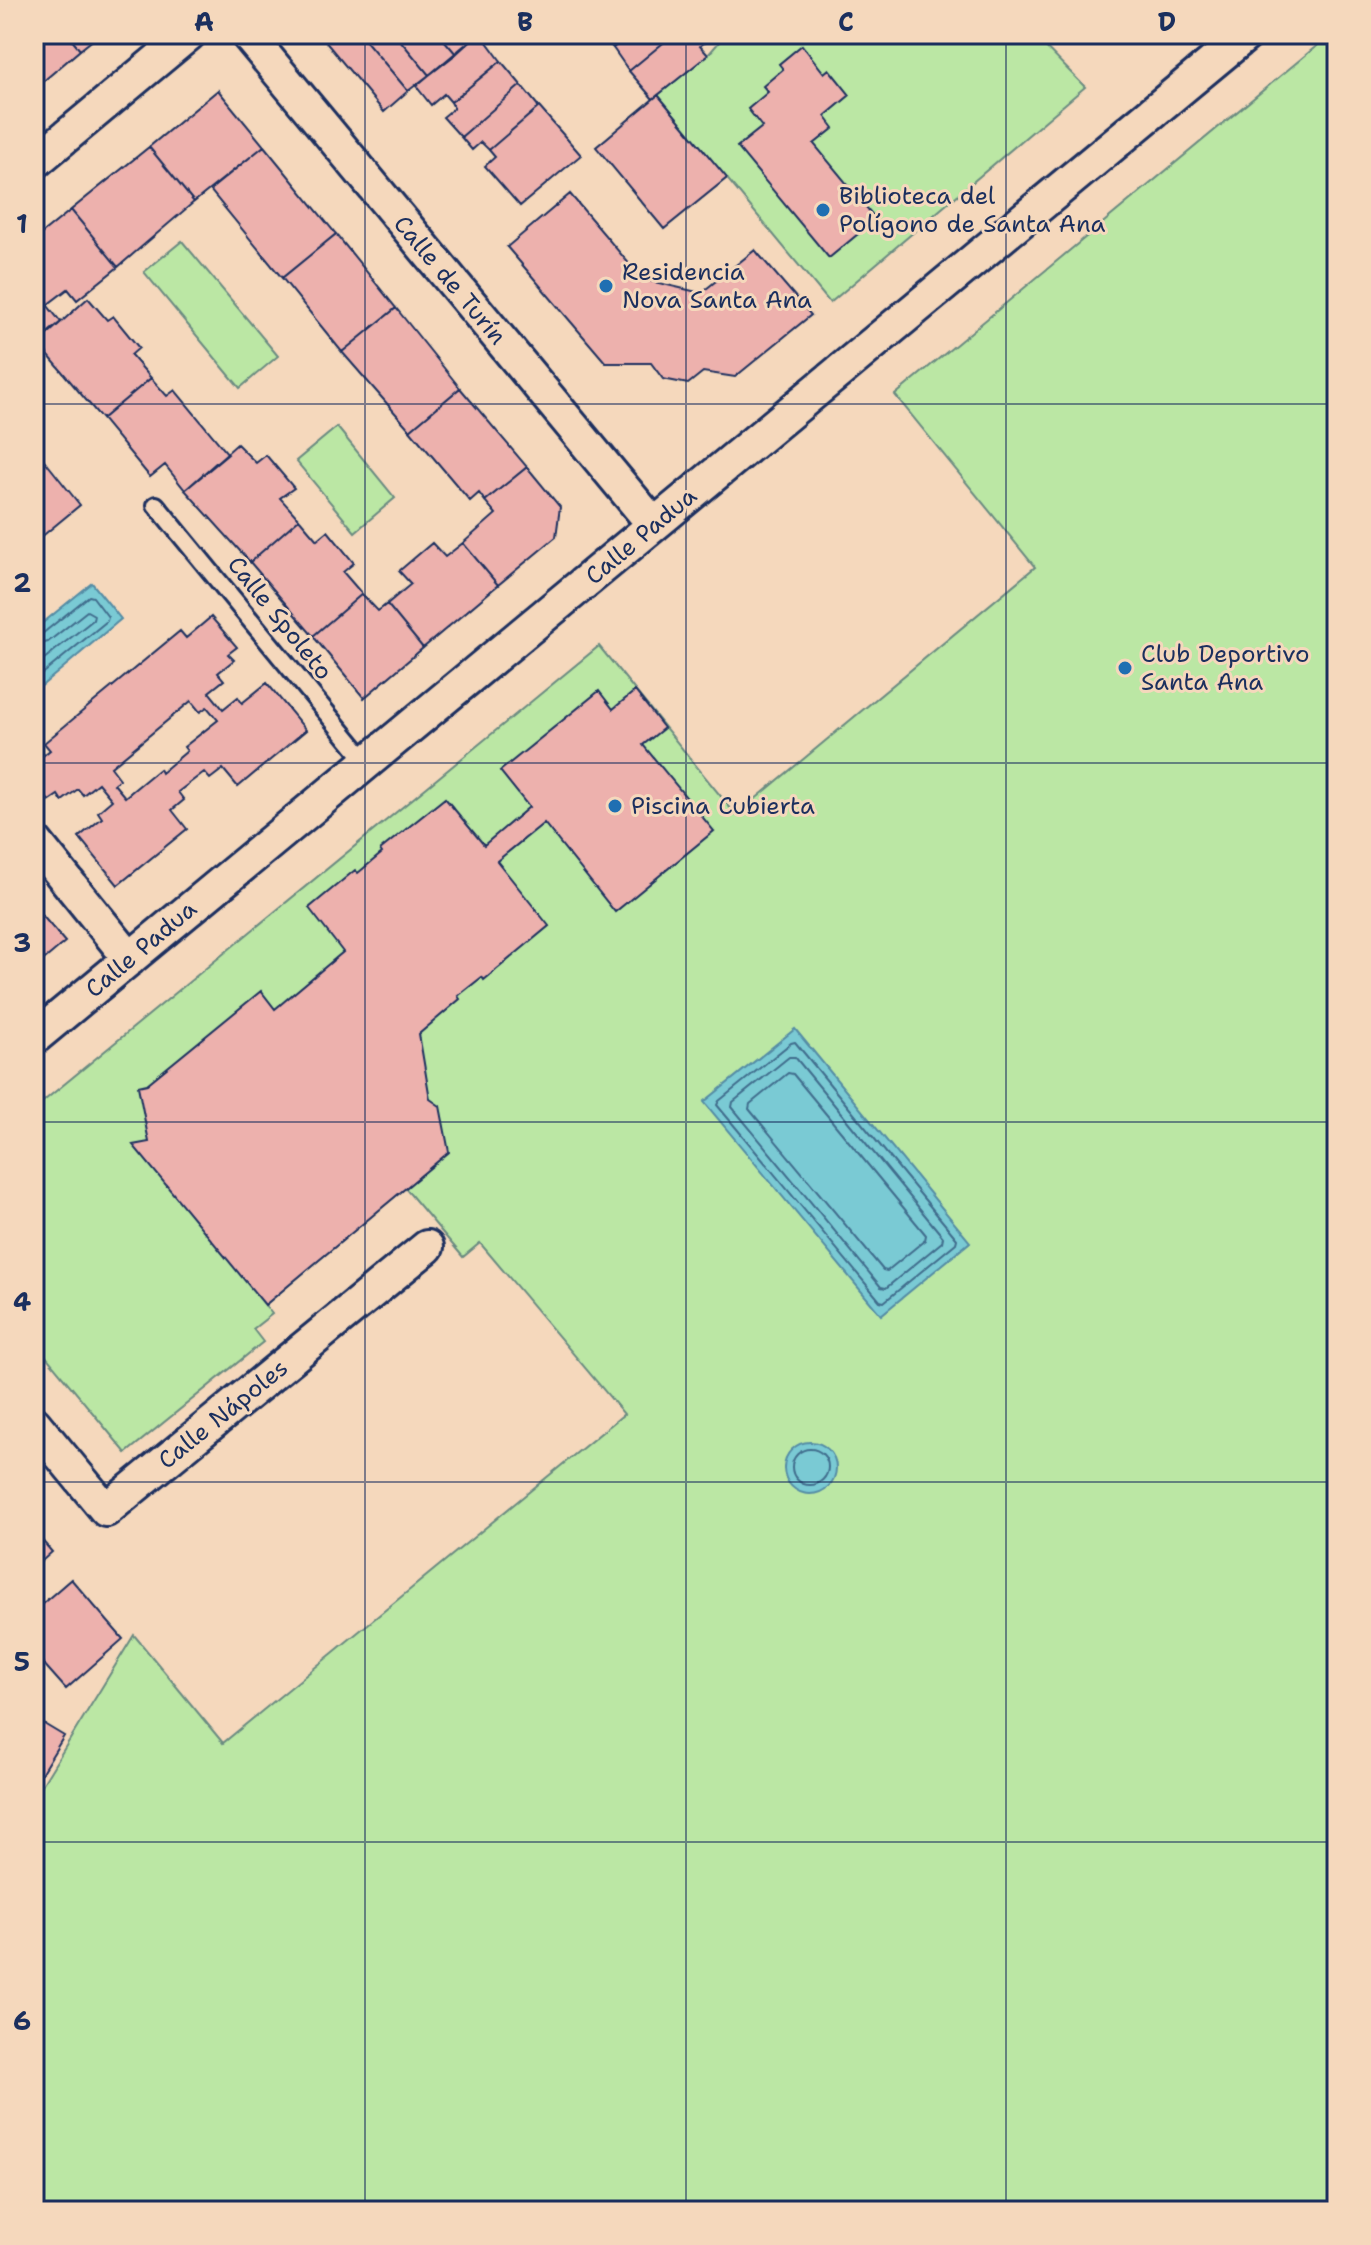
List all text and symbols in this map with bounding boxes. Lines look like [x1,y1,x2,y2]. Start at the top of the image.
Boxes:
text: A [194,4,214,39]
text: B [517,4,533,39]
text: C [838,4,854,39]
text: D [1158,4,1176,39]
place label: Biblioteca del Polígono de Santa Ana [839,180,1106,240]
marker: Biblioteca del Polígono de Santa Ana [814,201,832,219]
text: 1 [16,206,28,241]
street label: Calle de Turín [386,209,514,351]
place label: Residencia Nova Santa Ana [622,256,812,316]
marker: Residencia Nova Santa Ana [597,277,615,295]
street label: Calle Padua [579,480,703,592]
street label: Calle Spoleto [220,549,340,687]
text: 2 [13,565,31,600]
place label: Club Deportivo Santa Ana [1141,638,1310,698]
marker: Club Deportivo Santa Ana [1116,659,1134,677]
place label: Piscina Cubierta [631,790,815,822]
marker: Piscina Cubierta [606,797,624,815]
street label: Calle Padua [79,893,203,1005]
text: 3 [13,925,31,960]
text: 4 [13,1284,31,1319]
street label: Calle Nápoles [151,1352,295,1476]
text: 5 [14,1644,30,1679]
text: 6 [13,2003,31,2038]

